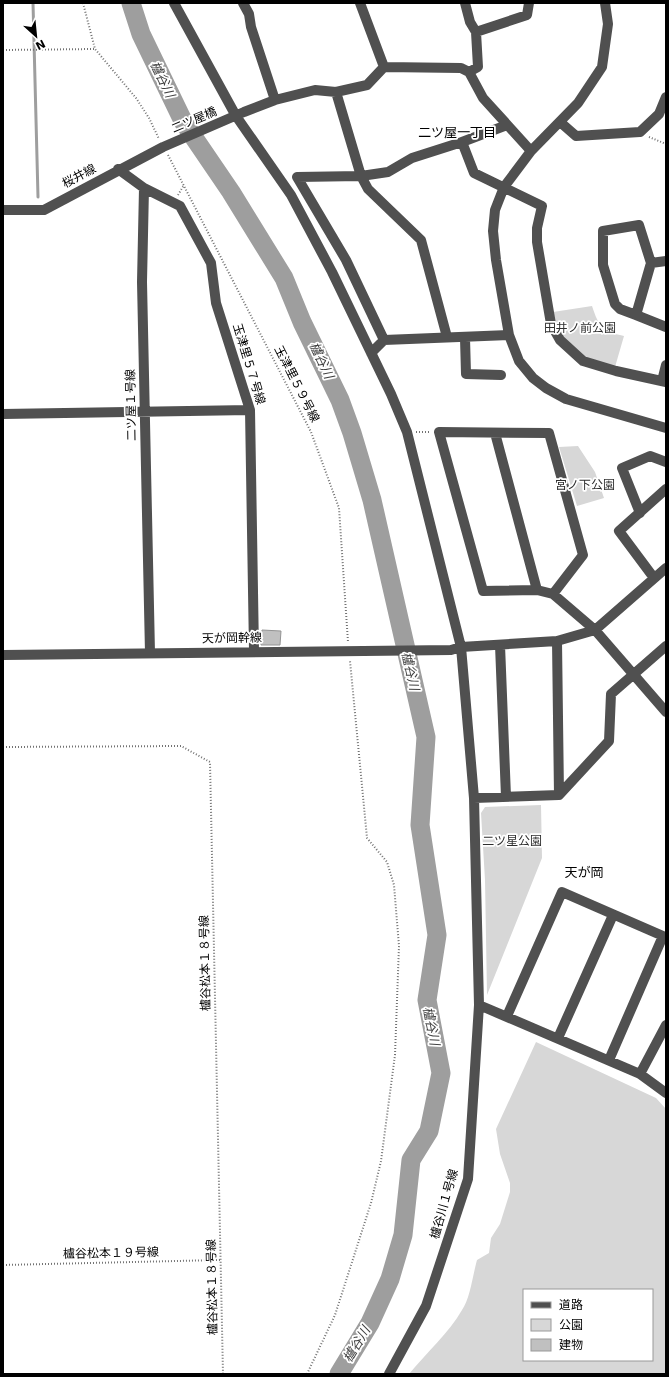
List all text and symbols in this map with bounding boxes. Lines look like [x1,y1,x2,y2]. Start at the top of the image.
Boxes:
north arrow [16,16,56,56]
text: N [33,37,47,52]
water label: 櫨谷川 [147,58,179,102]
street label: 二ツ屋橋 [169,104,219,136]
district label: 二ツ屋一丁目 [418,125,496,140]
street label: 桜井線 [60,161,98,191]
park label: 田井ノ前公園 [544,321,616,335]
street label: 玉津里５７号線 [230,322,268,406]
water label: 櫨谷川 [307,339,337,383]
street label: 玉津里５９号線 [272,343,322,425]
street label: 二ツ屋１号線 [123,369,139,441]
park label: 宮ノ下公園 [555,478,615,492]
street label: 天が岡幹線 [202,630,262,646]
water label: 櫨谷川 [399,650,423,694]
park label: 二ツ星公園 [482,834,542,848]
district label: 天が岡 [564,865,604,880]
street label: 櫨谷松本１８号線 [197,915,213,1011]
water label: 櫨谷川 [420,1006,443,1049]
street label: 櫨谷川１号線 [427,1167,461,1241]
street label: 櫨谷松本１８号線 [204,1239,220,1335]
street label: 櫨谷松本１９号線 [63,1245,159,1261]
legend [523,1289,653,1361]
text: 道路 [559,1298,583,1312]
text: 公園 [559,1318,583,1332]
water label: 櫨谷川 [340,1322,374,1365]
text: 建物 [559,1338,583,1352]

